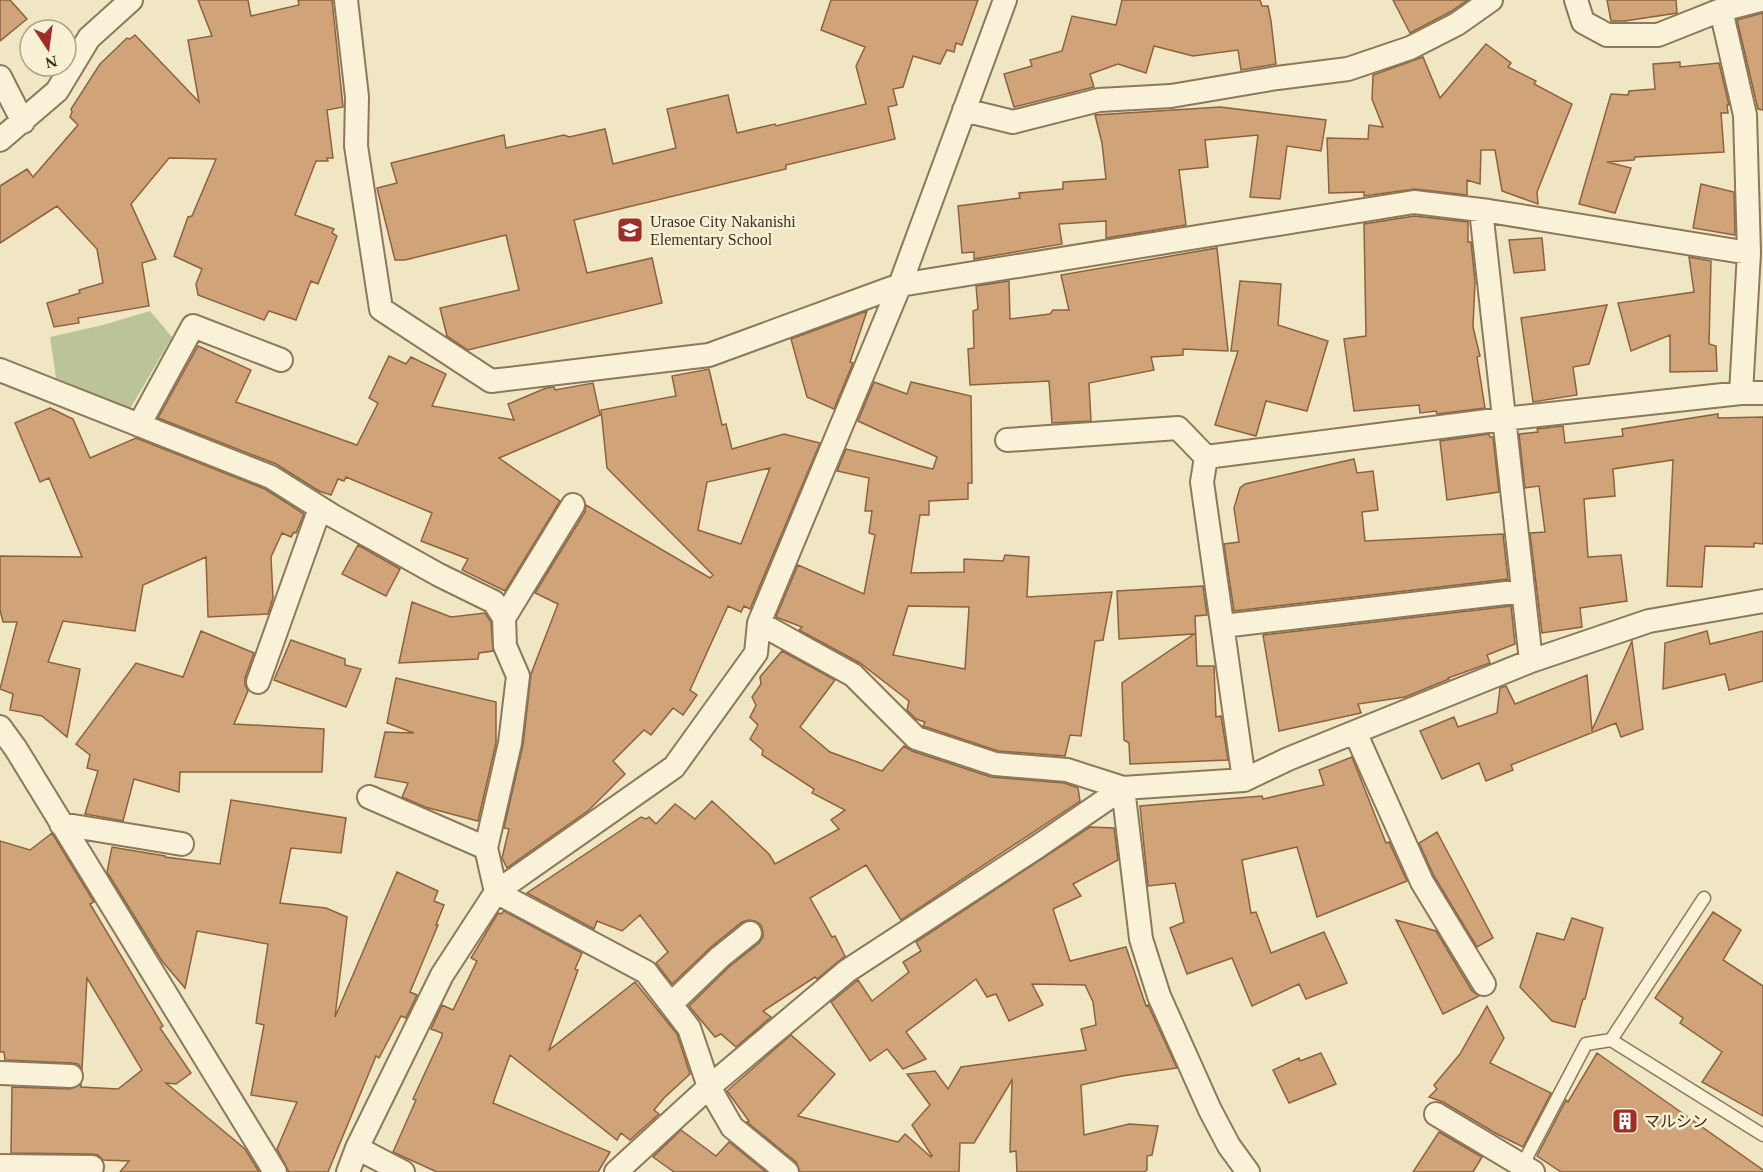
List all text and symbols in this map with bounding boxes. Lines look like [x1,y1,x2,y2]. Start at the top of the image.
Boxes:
north arrow [18,18,78,78]
text: N [43,53,59,72]
place label: Urasoe City Nakanishi Elementary School [650,213,796,249]
school or university icon: Urasoe City Nakanishi Elementary School [615,215,645,245]
building icon: マルシン [1610,1106,1640,1136]
place label: マルシン [1644,1113,1708,1130]

